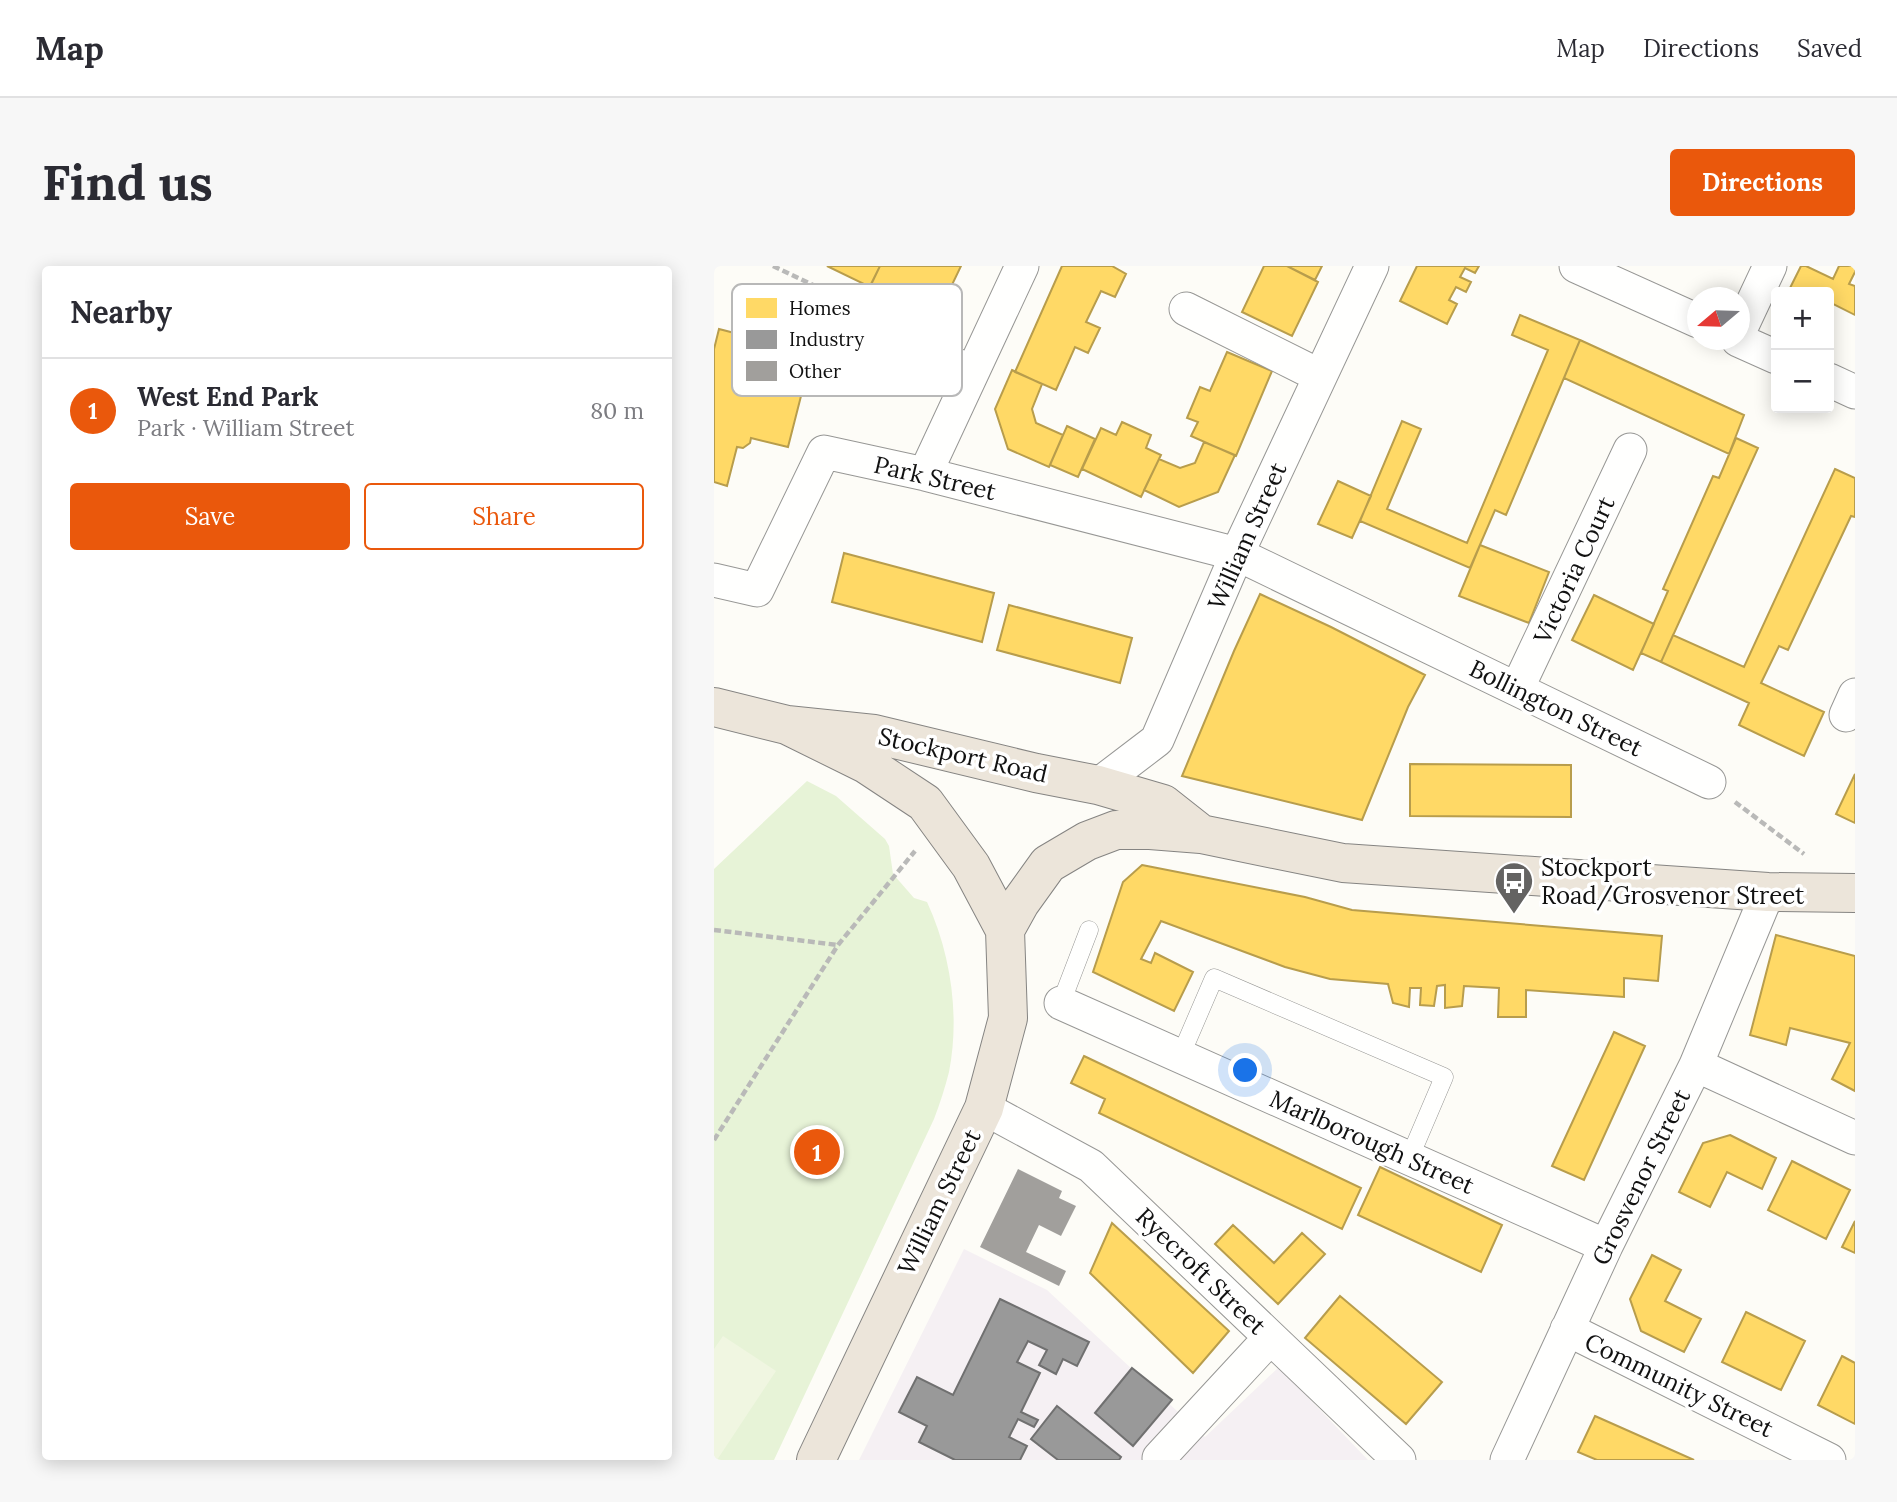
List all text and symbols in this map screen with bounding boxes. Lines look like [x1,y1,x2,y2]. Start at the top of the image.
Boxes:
text: Map [35,27,104,69]
text: Map [1556,33,1605,64]
text: Directions [1643,33,1759,64]
text: Saved [1797,33,1862,64]
button: Directions [1670,149,1855,216]
text: Find us [42,151,213,213]
legend [732,284,962,396]
north arrow [1687,287,1750,350]
map controls [1771,287,1834,413]
button: + [1771,287,1834,350]
text: Nearby [70,293,172,331]
text: Homes [789,296,851,320]
text: Industry [789,327,864,351]
button: − [1771,350,1834,413]
text: Other [789,359,842,383]
text: West End Park [137,380,319,413]
text: 1 [88,396,98,425]
text: 80 m [590,396,644,425]
text: Park · William Street [137,413,354,442]
street label: Park Street [871,449,1000,507]
street label: William Street [1201,457,1294,615]
button: Save [70,483,350,550]
button: Share [364,483,644,550]
street label: Victoria Court [1526,491,1622,649]
street label: Bollington Street [1464,653,1648,764]
street label: Stockport Road [875,720,1051,790]
place label: Stockport Road/Grosvenor Street [1541,852,1805,911]
bus stop icon: Stockport Road/Grosvenor Street [1493,860,1535,915]
your location [1228,1053,1262,1087]
street label: Marlborough Street [1265,1083,1480,1201]
street label: Grosvenor Street [1585,1083,1697,1270]
street label: William Street [890,1123,988,1280]
pin: 1 [794,1126,840,1178]
street label: Ryecroft Street [1129,1201,1273,1341]
street label: Community Street [1580,1326,1779,1444]

